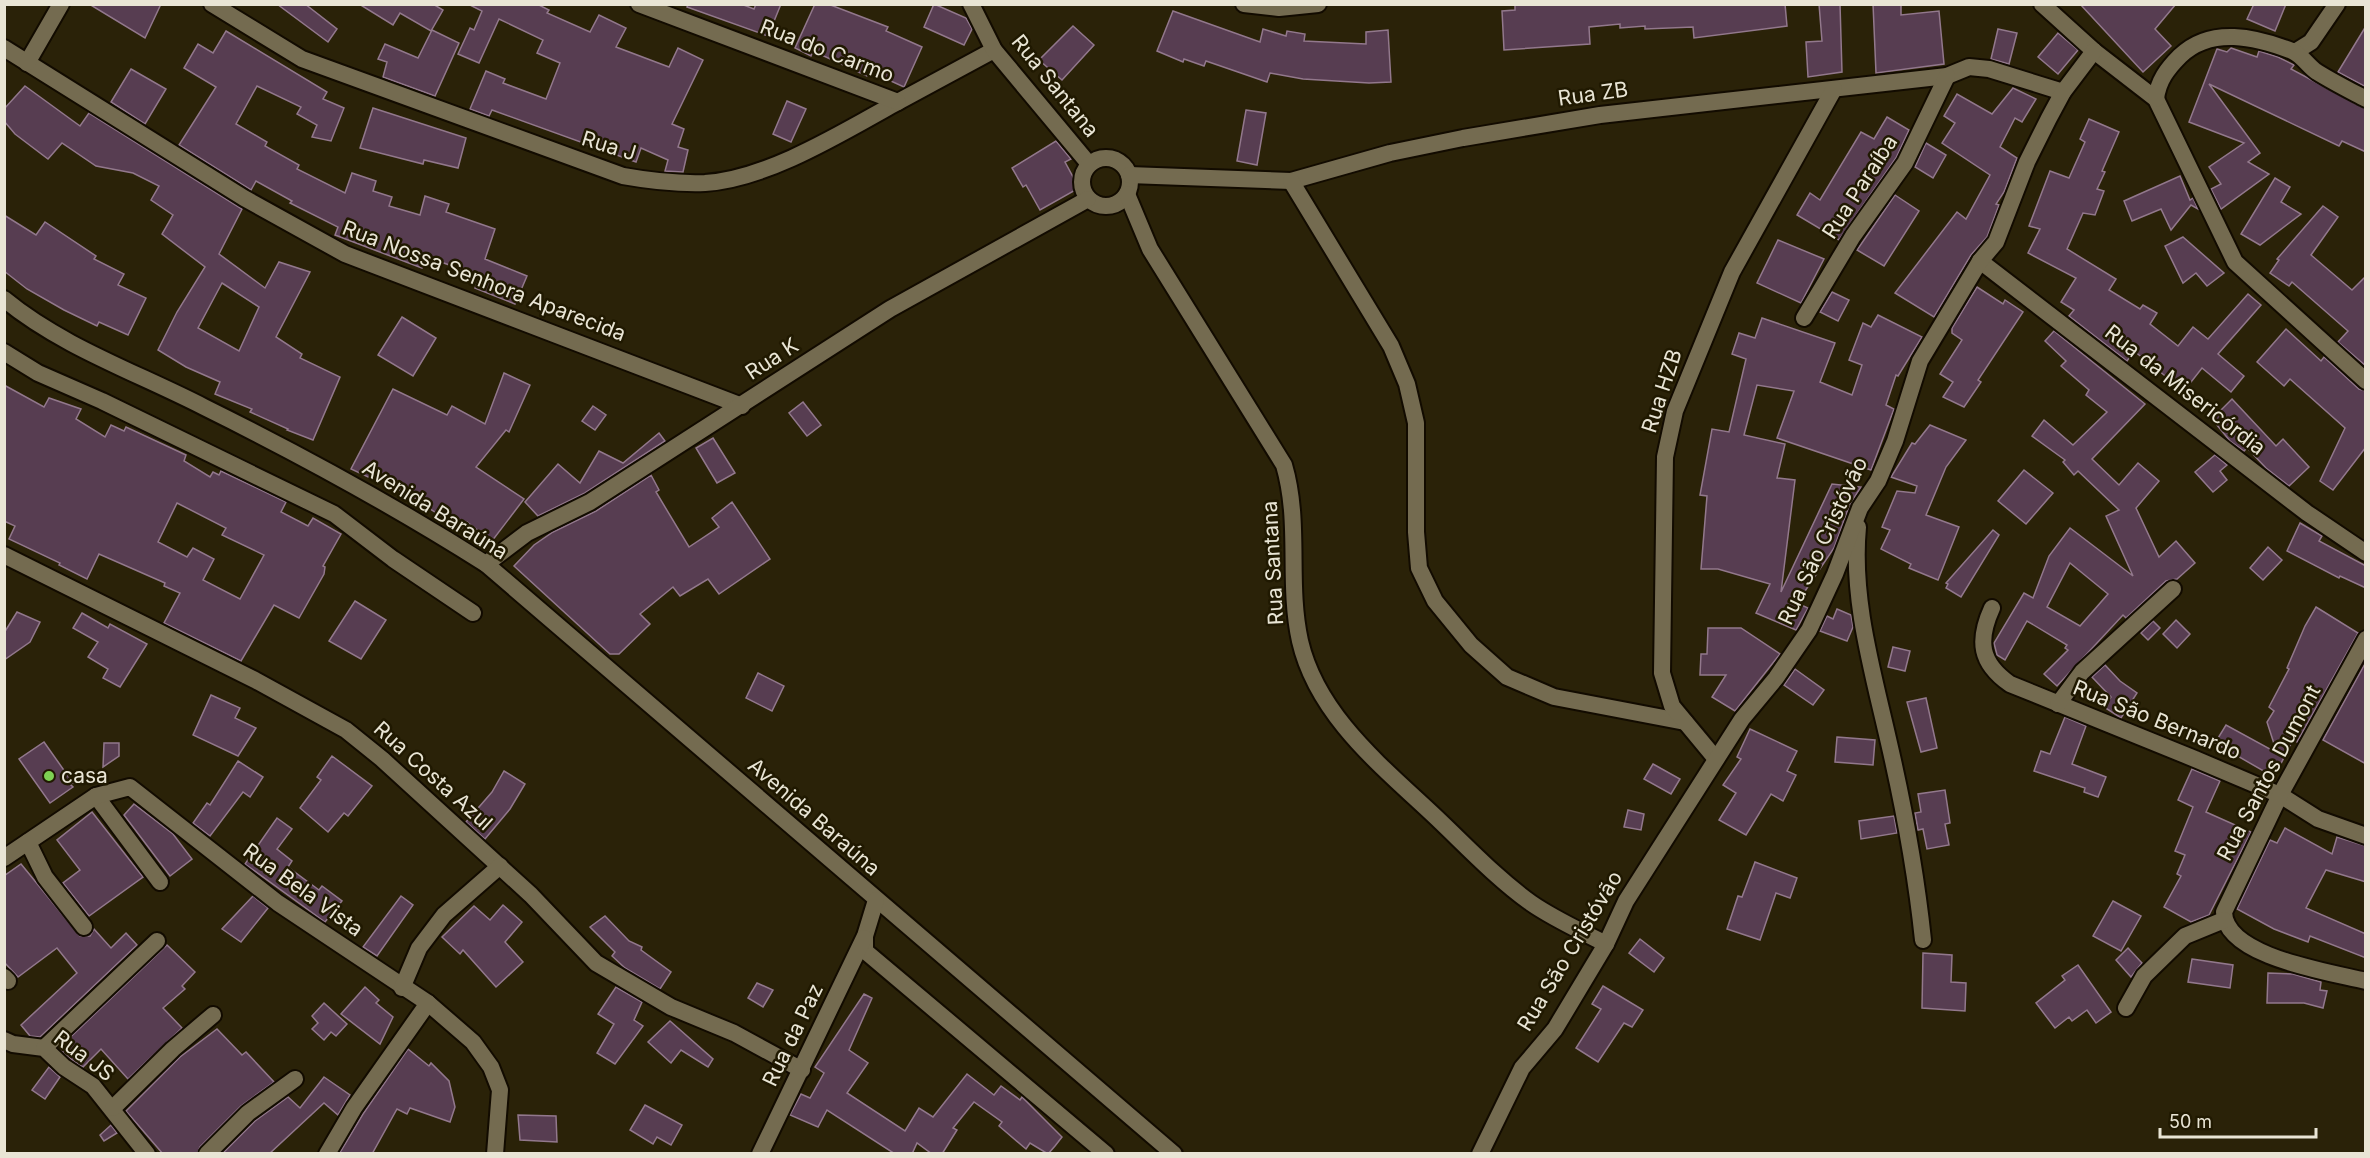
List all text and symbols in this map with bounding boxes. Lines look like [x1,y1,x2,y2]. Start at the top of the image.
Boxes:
street label: Rua do Carmo [757,14,898,88]
street label: Rua Santana [1007,30,1104,142]
street label: Rua ZB [1556,76,1630,111]
street label: Rua J [579,125,639,166]
street label: Rua Paraíba [1817,130,1902,243]
street label: Rua Nossa Senhora Aparecida [339,215,629,346]
street label: Rua da Misericórdia [2100,319,2271,460]
street label: Rua K [741,332,803,385]
street label: Rua HZB [1636,346,1687,436]
street label: Rua São Cristóvão [1773,453,1872,629]
street label: Avenida Baraúna [358,455,513,564]
street label: Rua Santana [1257,500,1288,626]
street label: Rua São Bernardo [2070,674,2245,765]
street label: Rua Santos Dumont [2212,681,2326,865]
street label: Rua Costa Azul [369,716,498,835]
street label: Avenida Baraúna [743,753,885,881]
place label: casa [61,763,108,788]
marker: casa [42,769,56,783]
street label: Rua Bela Vista [239,838,368,941]
street label: Rua São Cristóvão [1512,866,1627,1035]
street label: Rua da Paz [757,979,828,1090]
street label: Rua JS [49,1025,119,1086]
scale bar [2160,1101,2316,1139]
text: 50 m [2169,1111,2212,1132]

